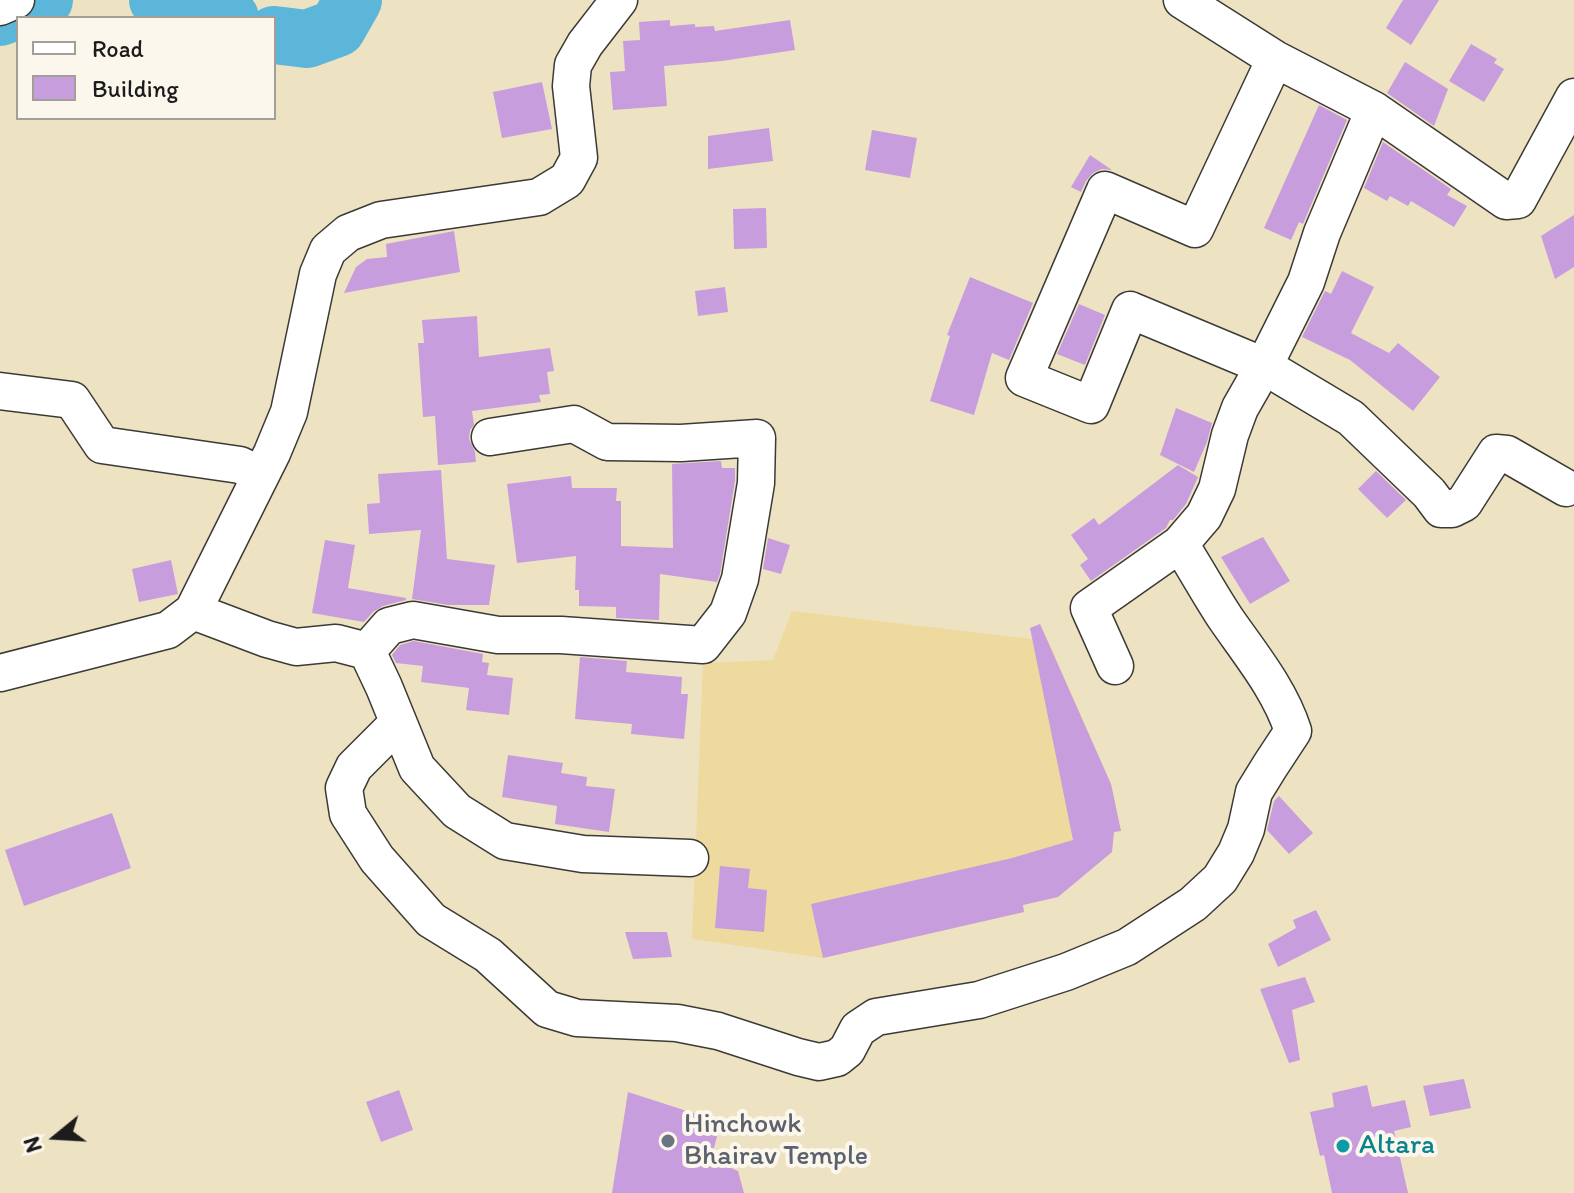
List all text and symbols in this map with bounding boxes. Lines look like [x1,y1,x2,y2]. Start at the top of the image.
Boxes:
legend [16,16,276,120]
text: Road [92,34,144,63]
text: Building [92,74,179,103]
north arrow [16,1097,96,1177]
place label: Hinchowk Bhairav Temple [684,1108,868,1174]
place label: Altara [1359,1129,1435,1163]
marker: Hinchowk Bhairav Temple [659,1132,677,1150]
text: N [18,1133,48,1156]
marker: Altara [1334,1137,1352,1155]

